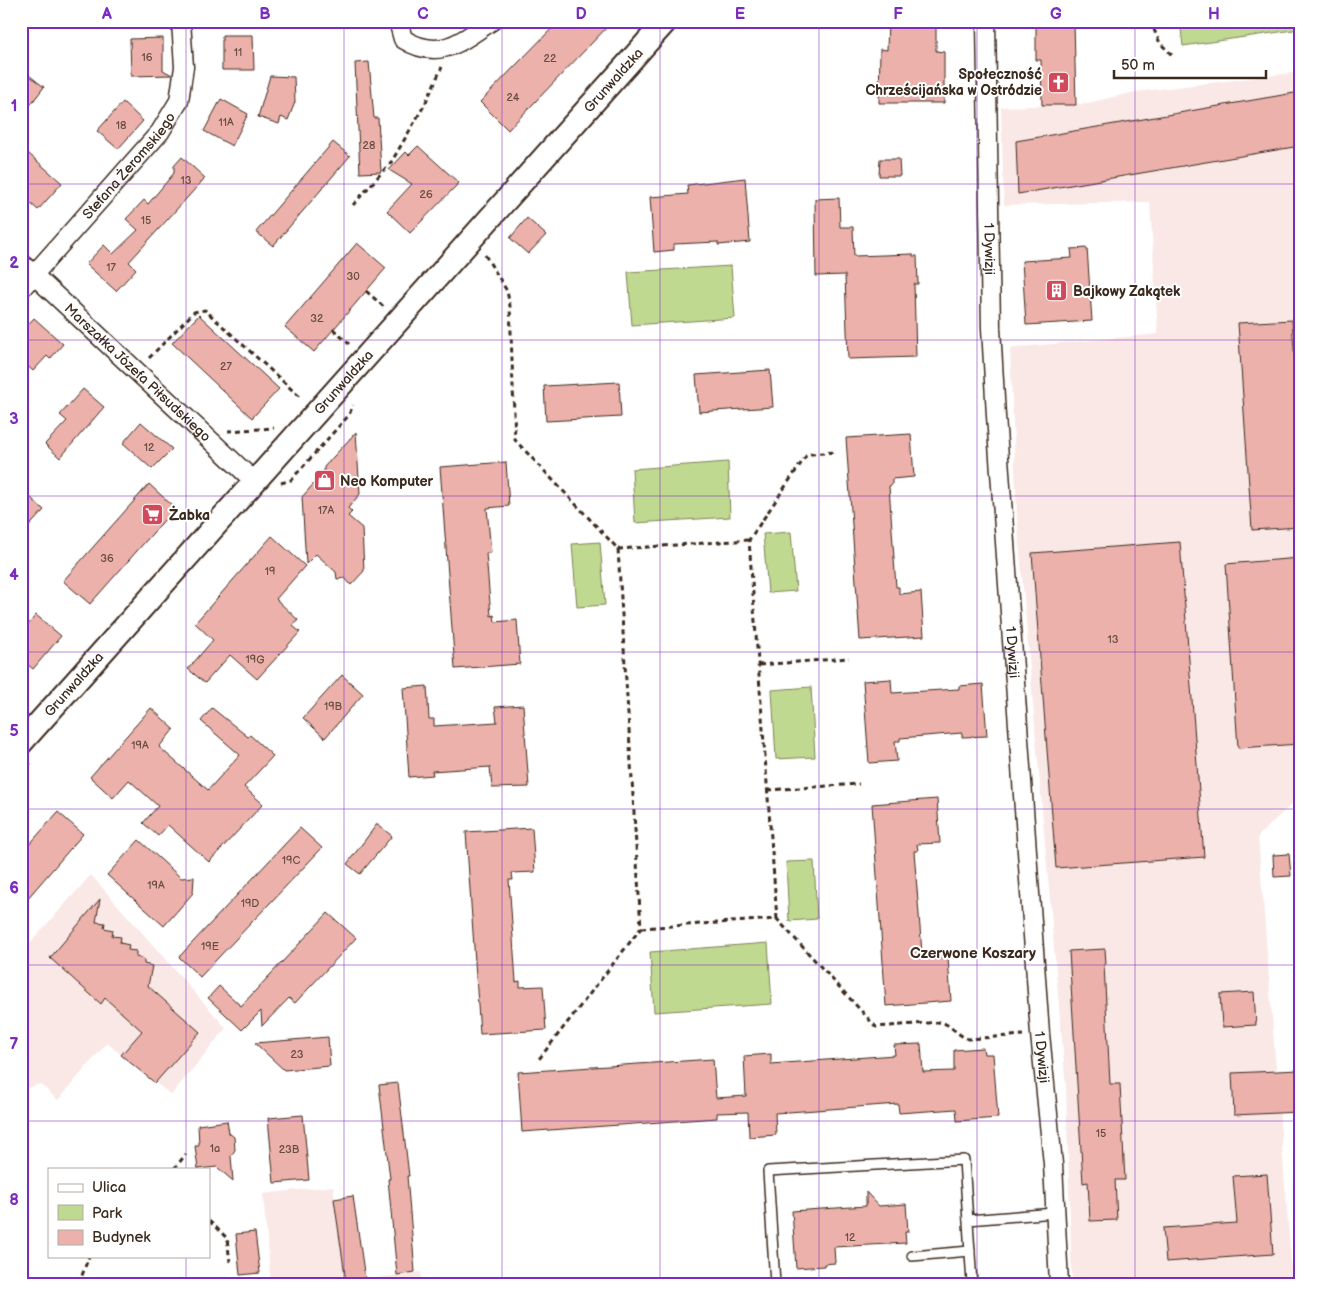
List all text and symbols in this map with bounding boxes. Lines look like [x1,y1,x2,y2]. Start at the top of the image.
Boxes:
text: A [101,5,112,24]
text: B [259,5,271,24]
text: C [417,5,429,24]
text: D [575,5,587,24]
text: E [735,5,745,24]
text: F [893,5,903,24]
text: G [1050,5,1062,24]
text: H [1208,5,1220,24]
street label: Grunwaldzka [580,45,647,116]
house number: 11 [234,46,242,59]
scale bar [1114,48,1266,80]
house number: 16 [142,51,153,64]
house number: 22 [544,52,557,65]
text: 50 m [1121,56,1155,75]
place label: Społeczność Chrześcijańska w Ostródzie [865,66,1042,99]
church icon: Społeczność Chrześcijańska w Ostródzie [1046,70,1070,94]
house number: 24 [506,91,520,104]
text: 1 [11,97,17,116]
street label: Stefana Żeromskiego [79,109,179,223]
house number: 11A [218,116,234,129]
house number: 18 [116,119,126,132]
house number: 28 [363,139,375,152]
house number: 13 [180,174,192,187]
house number: 26 [419,188,433,201]
house number: 15 [141,214,151,227]
street label: 1 Dywizji [980,223,998,275]
text: 2 [9,254,19,273]
house number: 17 [106,261,116,274]
house number: 30 [346,270,360,283]
building icon: Bajkowy Zakątek [1045,279,1069,303]
place label: Bajkowy Zakątek [1073,283,1181,301]
street label: Marszałka Józefa Piłsudskiego [61,300,214,445]
house number: 32 [310,312,324,325]
street label: Grunwaldzka [311,347,377,418]
house number: 27 [220,360,233,373]
text: 3 [9,410,19,429]
house number: 12 [144,441,155,454]
shop icon: Neo Komputer [312,469,336,493]
place label: Neo Komputer [340,473,434,490]
supermarket icon: Żabka [141,503,165,527]
house number: 17A [318,504,334,517]
place label: Żabka [169,505,210,524]
house number: 36 [100,552,114,565]
house number: 19 [265,565,275,578]
text: 4 [9,566,19,585]
street label: 1 Dywizji [1002,626,1023,679]
house number: 13 [1107,633,1119,646]
street label: Grunwaldzka [41,649,107,720]
house number: 19G [246,653,264,666]
house number: 19B [324,700,343,713]
text: 5 [9,722,19,741]
house number: 19A [131,739,149,752]
house number: 19C [282,854,300,867]
text: 6 [9,879,19,898]
house number: 19A [147,879,165,892]
house number: 19D [241,897,259,910]
house number: 19E [201,940,219,953]
district label: Czerwone Koszary [910,944,1036,963]
street label: 1 Dywizji [1031,1031,1053,1084]
text: 7 [10,1035,19,1054]
house number: 23 [290,1048,304,1061]
house number: 15 [1096,1127,1106,1140]
house number: 1a [210,1142,220,1155]
house number: 23B [279,1143,300,1156]
legend [48,1168,210,1258]
text: Ulica [92,1178,126,1197]
text: 8 [9,1191,19,1210]
text: Park [92,1204,123,1223]
text: Budynek [92,1228,151,1247]
house number: 12 [845,1231,856,1244]

